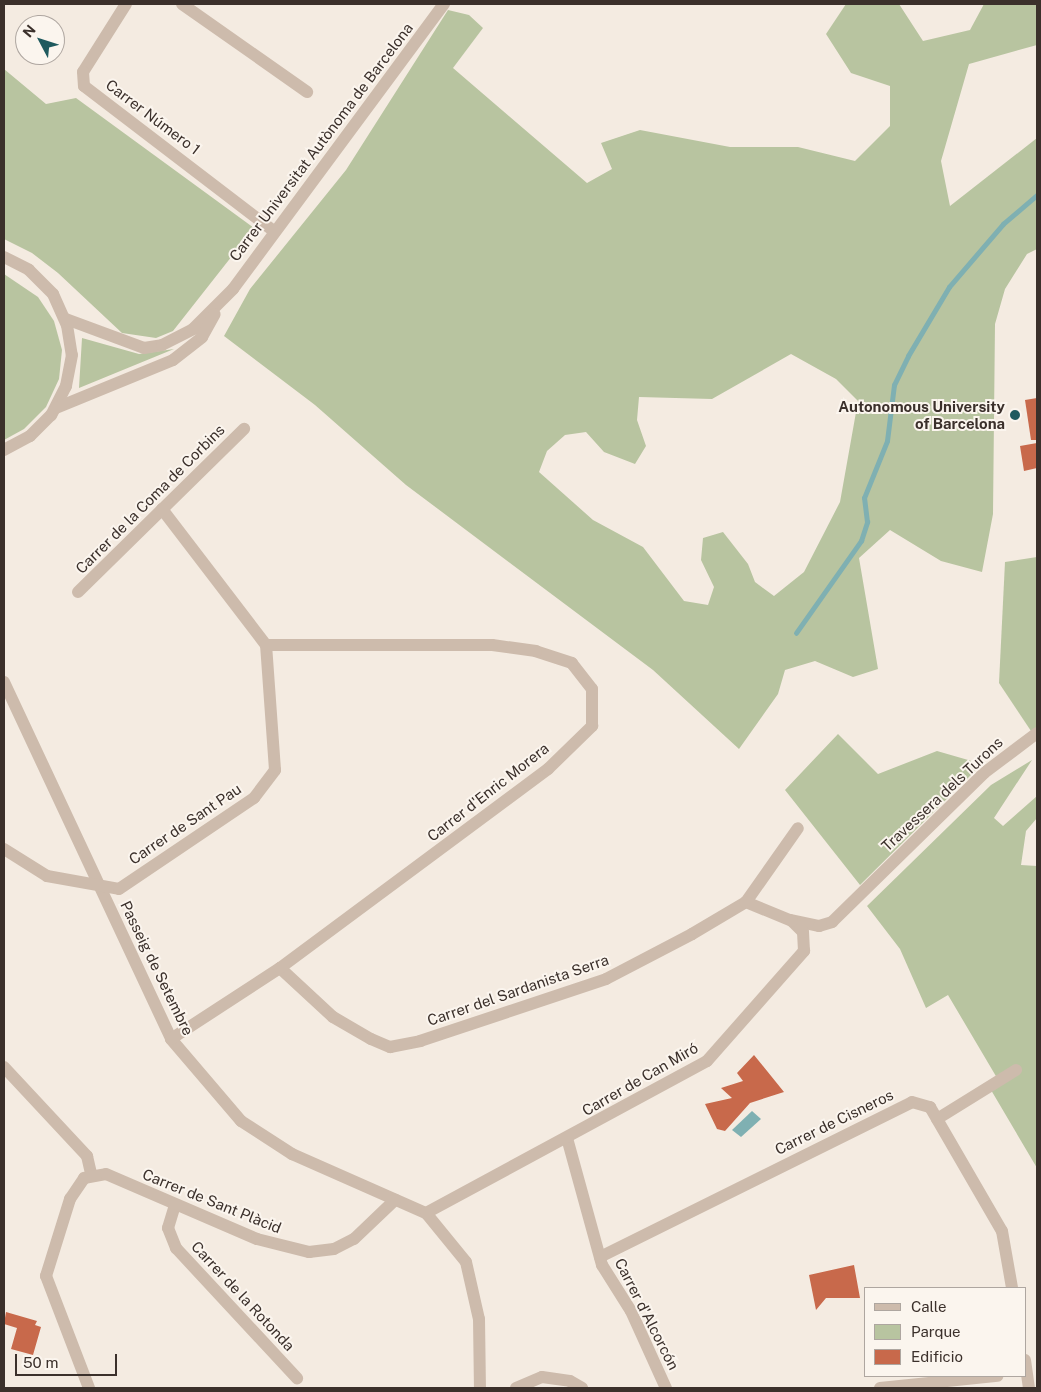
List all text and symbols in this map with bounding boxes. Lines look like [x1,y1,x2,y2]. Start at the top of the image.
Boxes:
north arrow [15,15,65,65]
street label: Carrer Universitat Autònoma de Barcelona [225,19,417,265]
text: N [20,22,39,40]
street label: Carrer Número 1 [102,76,204,158]
place label: Autonomous University of Barcelona [838,397,1005,432]
marker: Autonomous University of Barcelona [1009,409,1021,421]
street label: Carrer de la Coma de Corbins [72,421,228,577]
street label: Travessera dels Turons [878,733,1006,855]
street label: Carrer d'Enric Morera [424,739,552,845]
street label: Carrer de Sant Pau [125,780,245,868]
street label: Passeig de Setembre [117,898,197,1038]
street label: Carrer del Sardanista Serra [425,950,611,1030]
street label: Carrer de Can Miró [579,1038,701,1120]
street label: Carrer de Cisneros [772,1085,896,1159]
street label: Carrer de Sant Plàcid [140,1165,284,1237]
street label: Carrer de la Rotonda [187,1237,299,1355]
street label: Carrer d'Alcorcón [611,1255,683,1373]
legend [864,1287,1026,1377]
text: Calle [911,1298,947,1315]
text: Parque [911,1323,961,1340]
scale bar [18,1344,120,1376]
text: Edificio [911,1348,963,1365]
text: 50 m [23,1354,58,1371]

